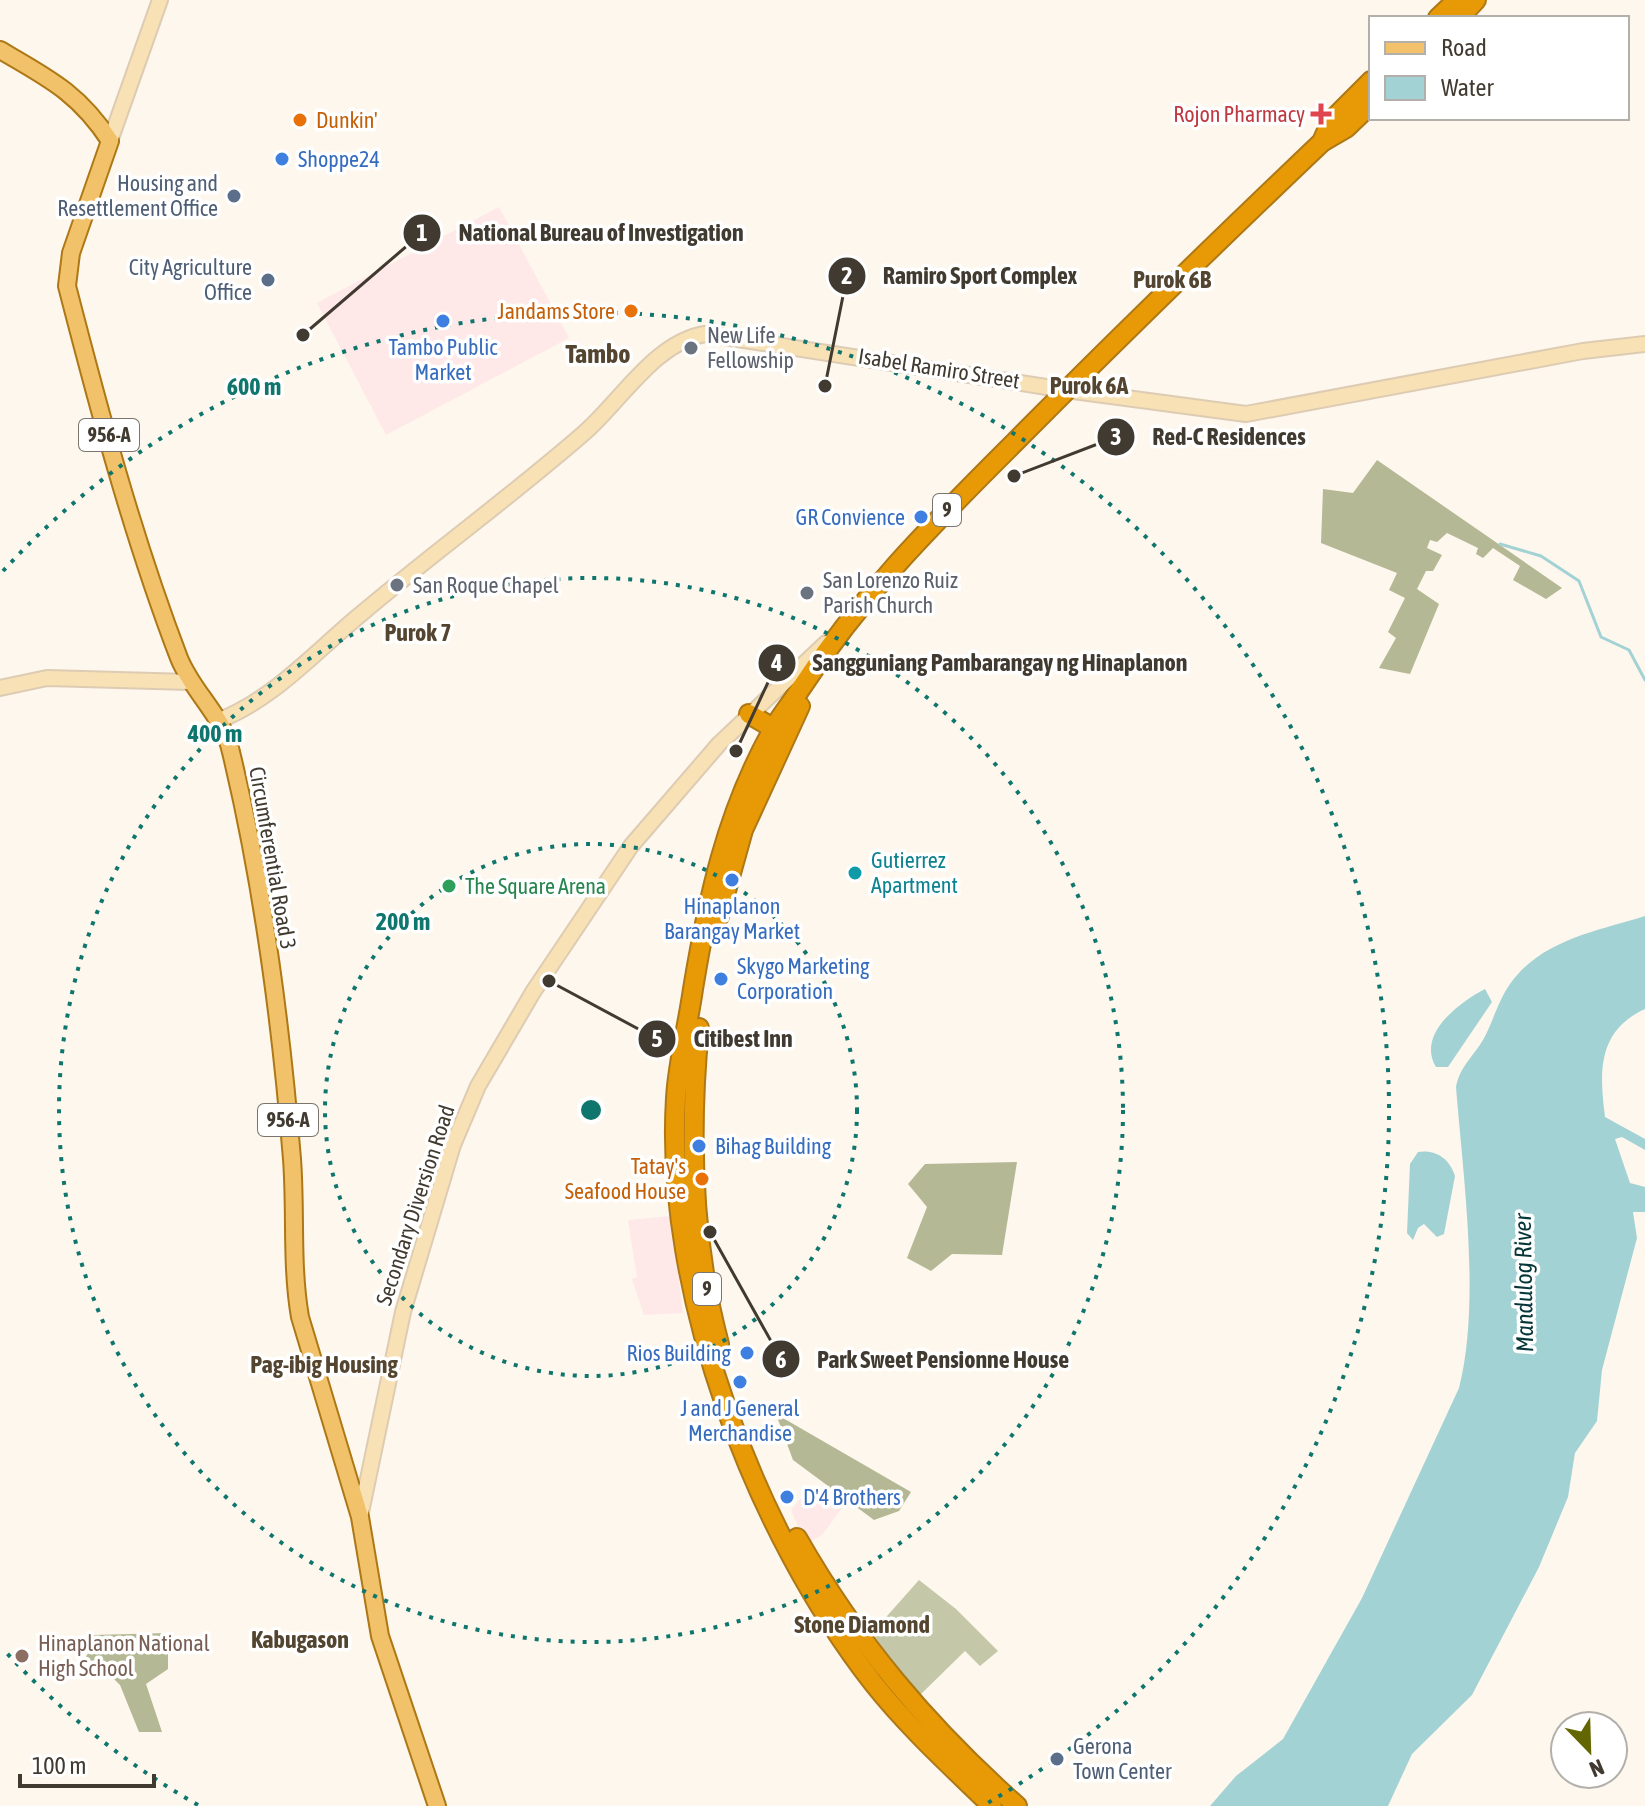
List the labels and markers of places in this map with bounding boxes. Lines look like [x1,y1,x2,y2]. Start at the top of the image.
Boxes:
place label: Rojon Pharmacy [1173,101,1305,127]
marker: Rojon Pharmacy [1312,105,1330,123]
place label: Dunkin' [316,107,378,133]
marker: Dunkin' [291,111,309,129]
place label: Shoppe24 [298,146,380,172]
marker: Shoppe24 [273,150,291,168]
place label: Housing and Resettlement Office [57,170,218,221]
marker: Housing and Resettlement Office [225,187,243,205]
callout: National Bureau of Investigation [402,209,760,257]
callout: Ramiro Sport Complex [827,252,1093,300]
place label: City Agriculture Office [129,254,252,305]
marker: City Agriculture Office [259,271,277,289]
place label: Jandams Store [498,298,615,324]
marker: Jandams Store [622,302,640,320]
marker: Tambo Public Market [434,312,452,330]
place label: New Life Fellowship [707,322,794,373]
place label: Tambo Public Market [389,334,498,385]
marker: New Life Fellowship [682,339,700,357]
callout: Red-C Residences [1096,413,1322,461]
place label: GR Convience [796,504,905,530]
marker: GR Convience [912,508,930,526]
place label: San Lorenzo Ruiz Parish Church [823,567,958,618]
place label: San Roque Chapel [413,572,559,598]
marker: San Roque Chapel [388,576,406,594]
marker: San Lorenzo Ruiz Parish Church [798,584,816,602]
callout: Sangguniang Pambarangay ng Hinaplanon [757,639,1204,687]
place label: Gutierrez Apartment [871,847,958,898]
marker: Gutierrez Apartment [846,864,864,882]
marker: Hinaplanon Barangay Market [723,871,741,889]
place label: The Square Arena [465,873,606,899]
marker: The Square Arena [440,877,458,895]
place label: Hinaplanon Barangay Market [664,893,800,944]
place label: Skygo Marketing Corporation [737,953,870,1004]
marker: Skygo Marketing Corporation [712,970,730,988]
callout: Citibest Inn [637,1015,808,1063]
centre of rings [577,1096,605,1124]
place label: Bihag Building [715,1133,832,1159]
marker: Bihag Building [690,1137,708,1155]
place label: Tatay's Seafood House [565,1153,686,1204]
marker: Tatay's Seafood House [693,1170,711,1188]
callout: Park Sweet Pensionne House [761,1335,1085,1383]
place label: Rios Building [626,1340,732,1366]
marker: Rios Building [738,1344,756,1362]
marker: J and J General Merchandise [731,1373,749,1391]
place label: J and J General Merchandise [681,1395,800,1446]
place label: D'4 Brothers [803,1484,901,1510]
marker: D'4 Brothers [778,1488,796,1506]
place label: Hinaplanon National High School [38,1630,210,1681]
marker: Hinaplanon National High School [13,1647,31,1665]
place label: Gerona Town Center [1073,1733,1172,1784]
marker: Gerona Town Center [1048,1750,1066,1768]

